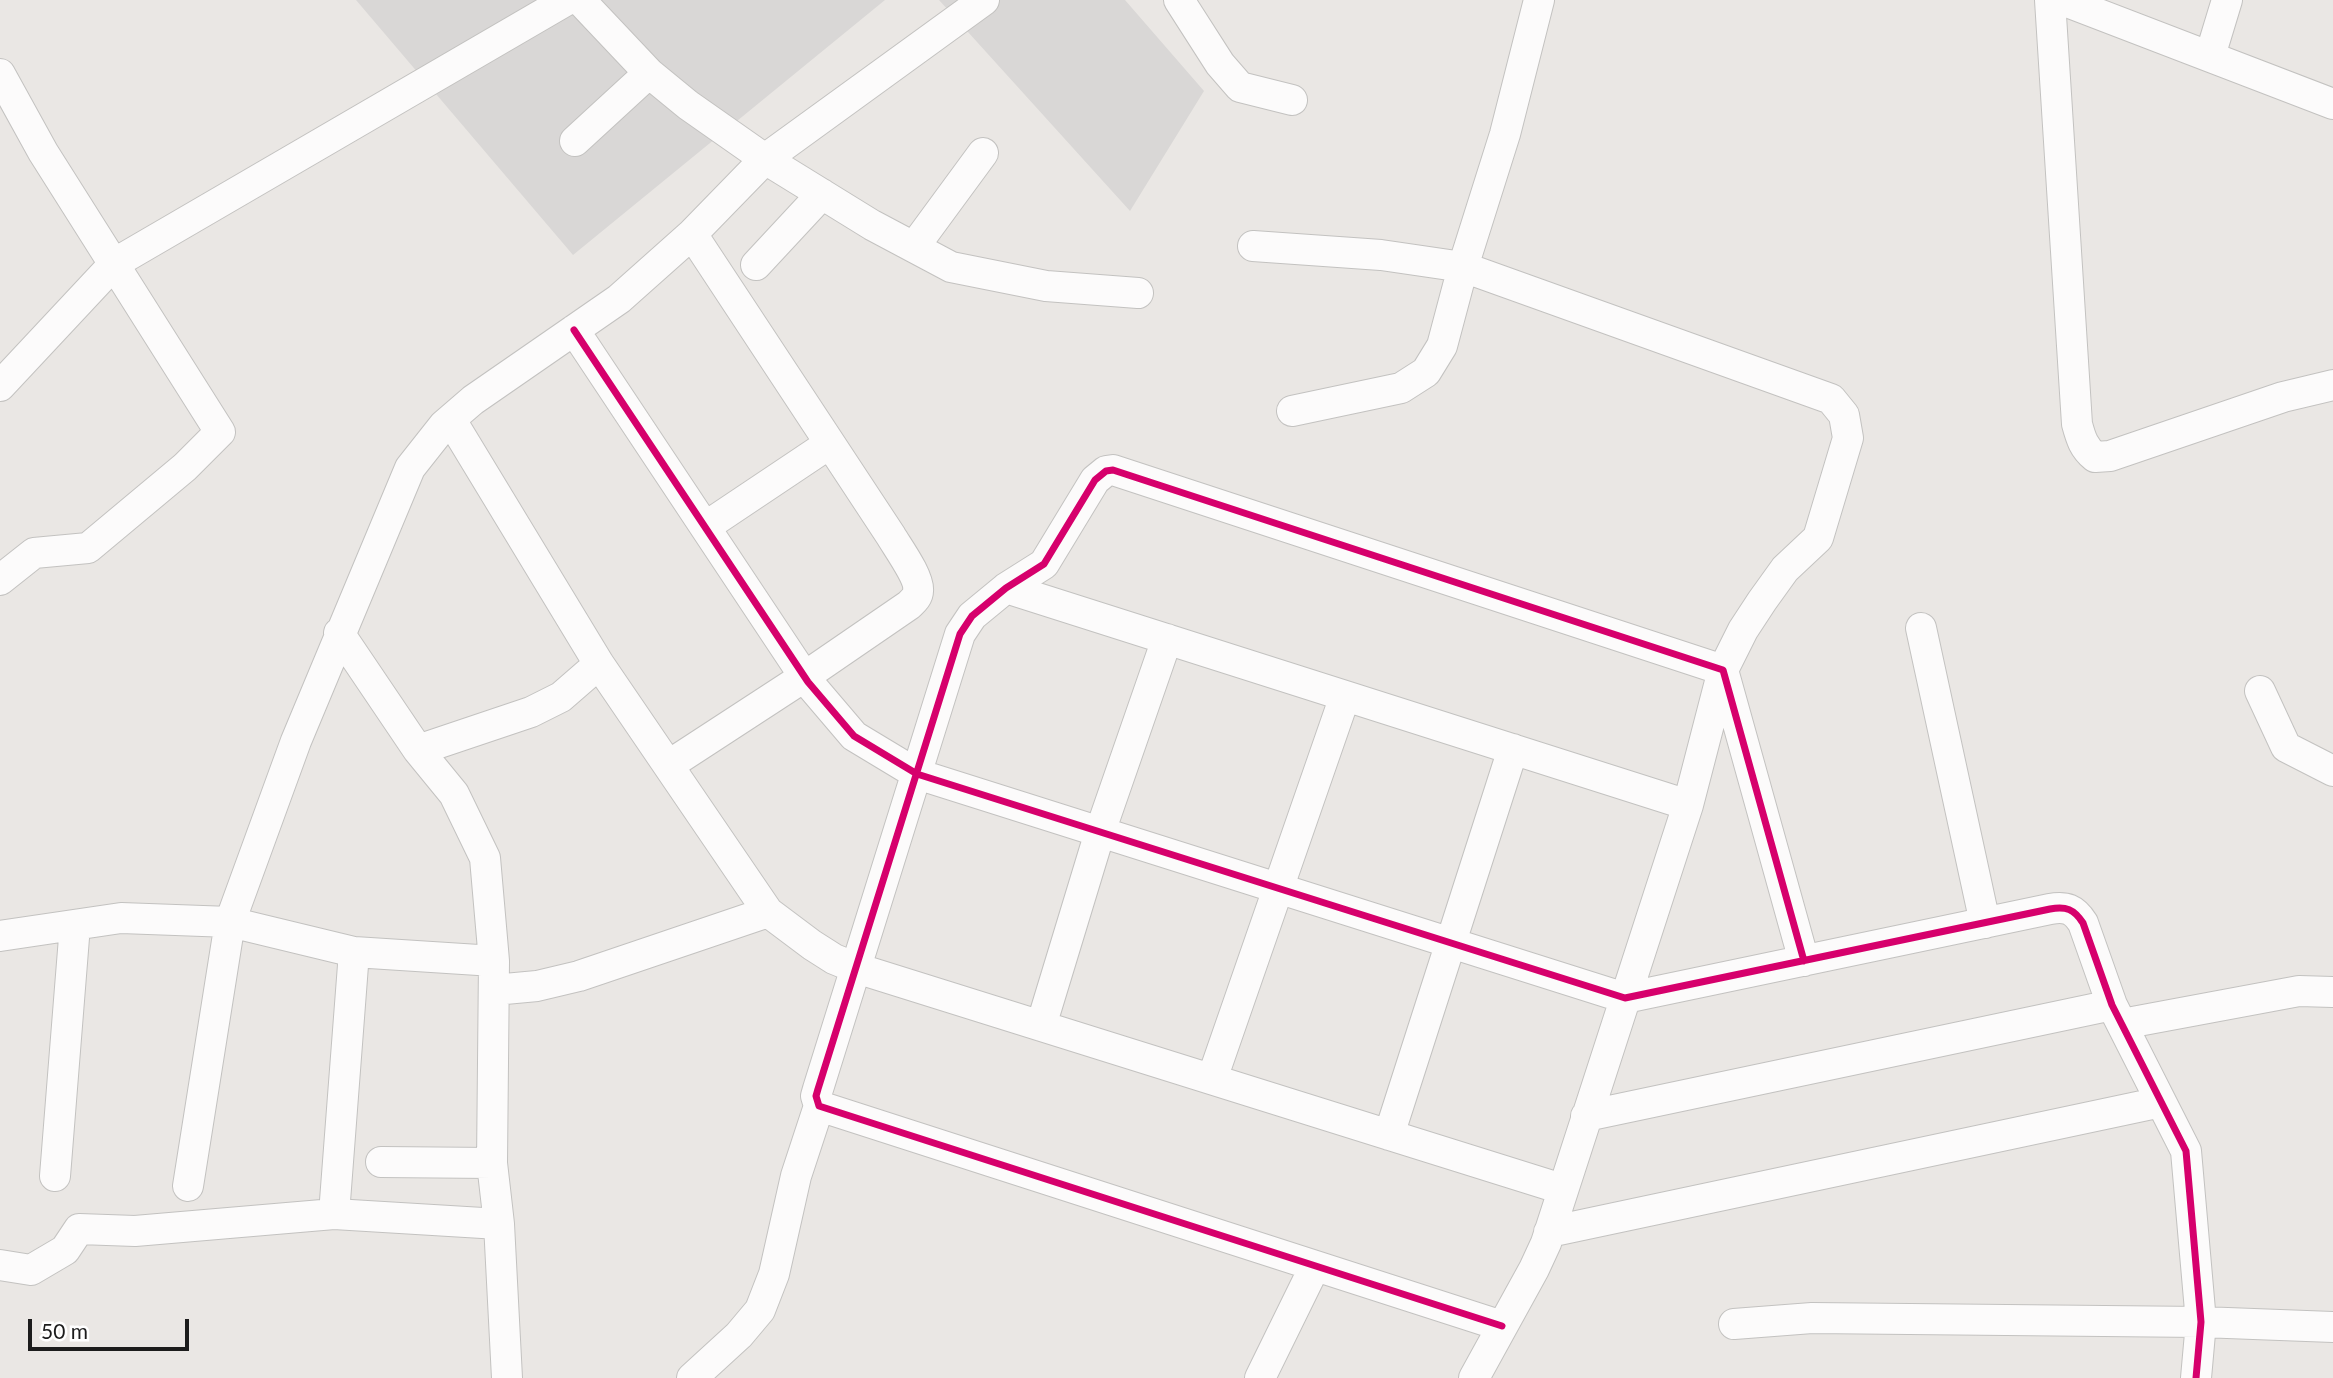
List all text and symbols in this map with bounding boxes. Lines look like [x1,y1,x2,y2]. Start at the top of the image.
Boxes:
scale bar [32,1304,192,1348]
text: 50 m [41,1318,88,1343]

